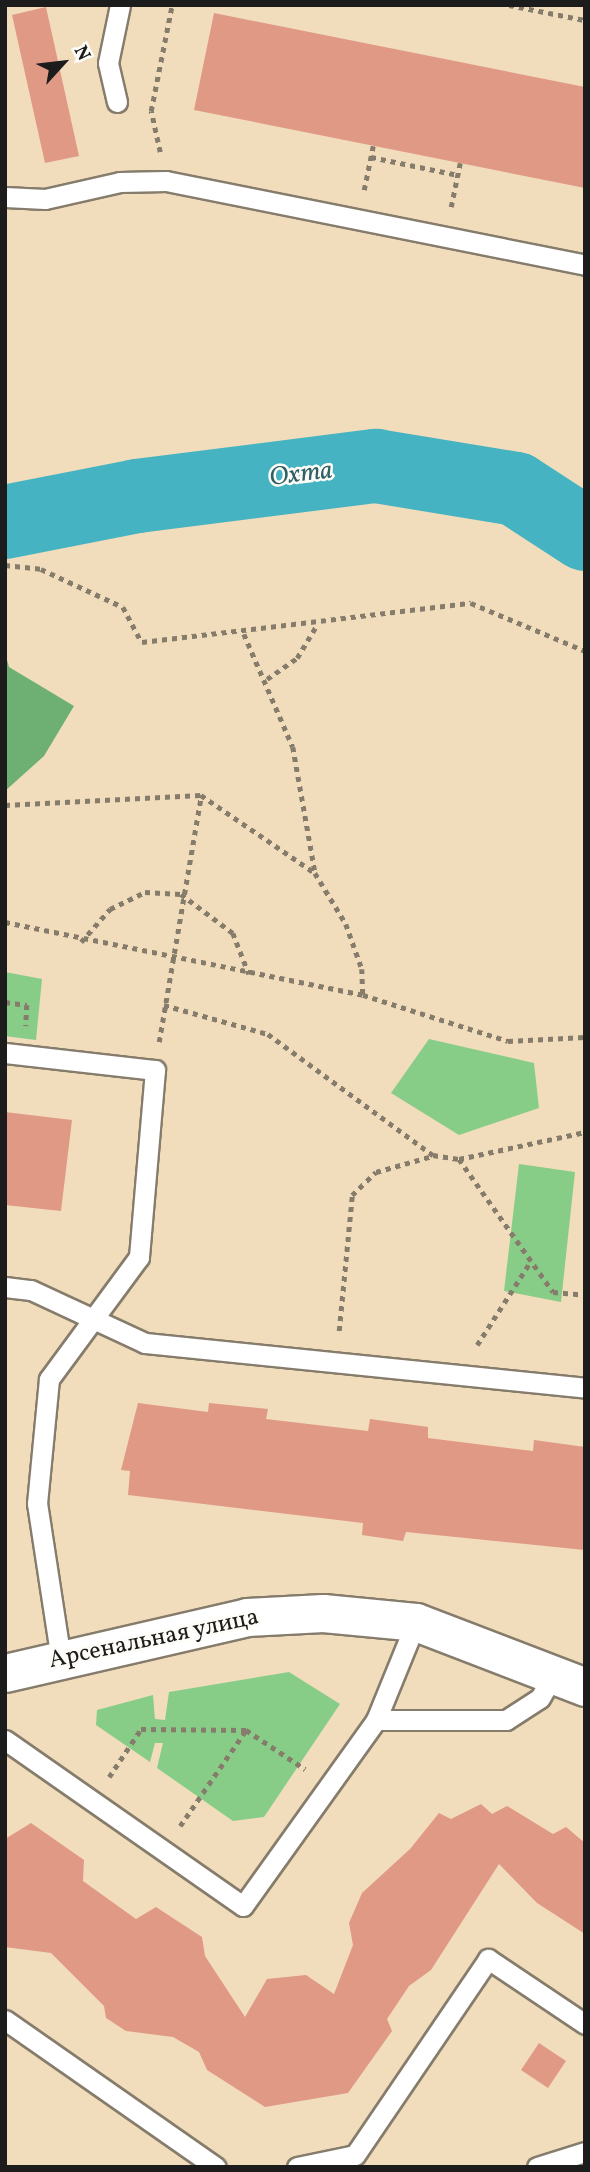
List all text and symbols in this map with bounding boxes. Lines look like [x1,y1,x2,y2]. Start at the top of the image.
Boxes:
north arrow [28,28,98,98]
text: N [67,41,96,66]
water label: Охта [268,456,334,494]
street label: Арсенальная улица [46,1604,262,1676]

